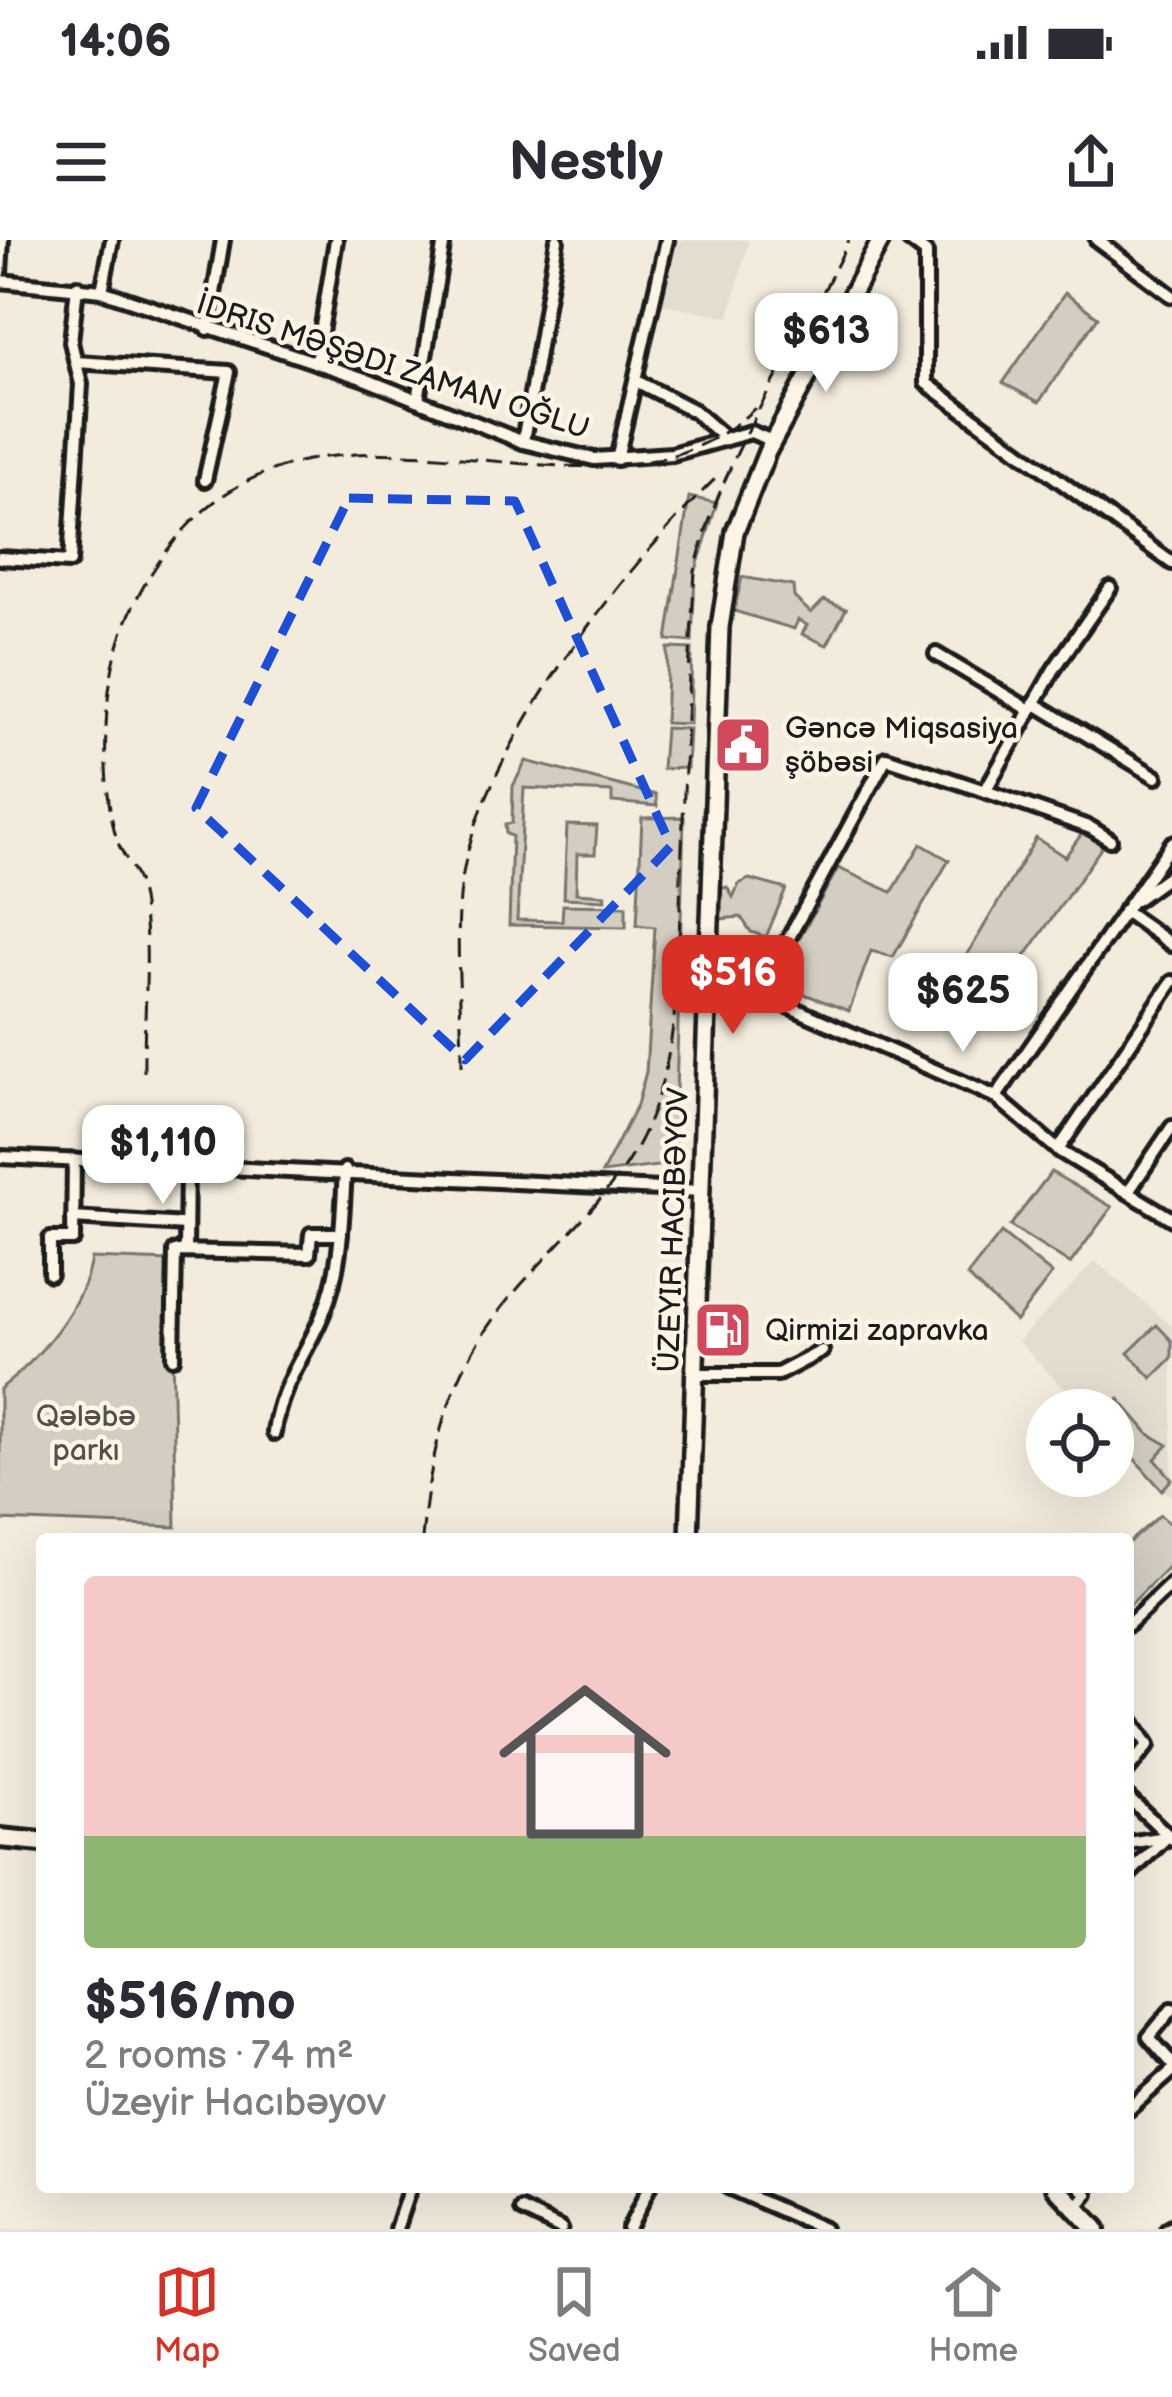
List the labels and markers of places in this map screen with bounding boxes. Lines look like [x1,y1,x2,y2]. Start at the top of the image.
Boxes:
pin: $613 [755,293,897,395]
place label: Gəncə Miqsasiya şöbəsi [785,711,1018,781]
public building icon: Gəncə Miqsasiya şöbəsi [712,714,774,776]
pin: $516 [662,935,804,1037]
pin: $625 [892,953,1034,1055]
pin: $1,110 [65,1105,261,1207]
fuel station icon: Qirmizi zapravka [692,1299,754,1361]
place label: Qirmizi zapravka [765,1313,989,1349]

